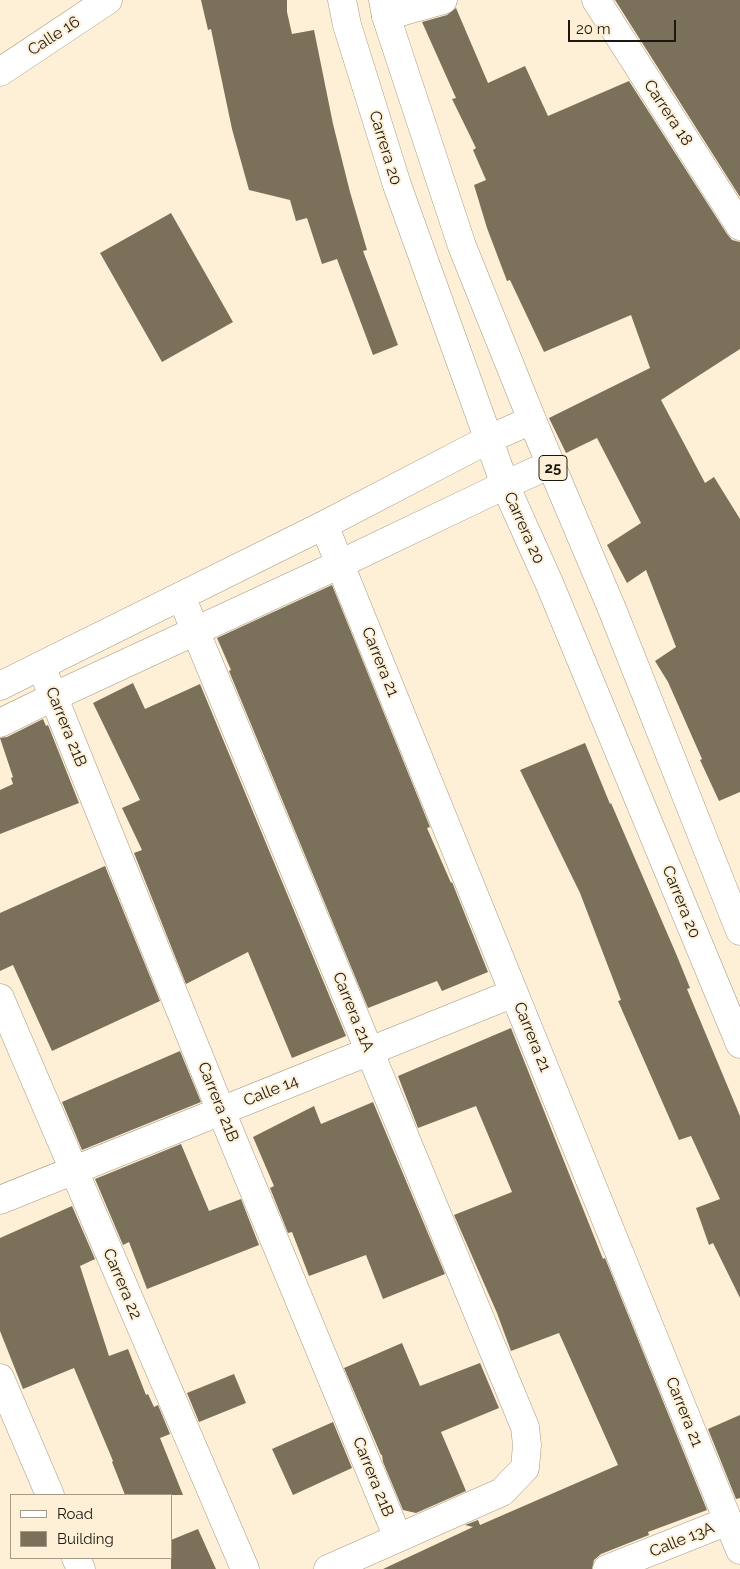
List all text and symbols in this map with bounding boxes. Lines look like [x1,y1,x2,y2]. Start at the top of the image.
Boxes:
scale bar [570,10,678,42]
street label: Calle 16 [24,12,84,60]
text: 20 m [576,20,611,38]
street label: Carrera 18 [640,76,696,150]
street label: Carrera 20 [365,109,405,187]
road number: 25 [539,456,567,480]
street label: Carrera 20 [500,489,548,567]
street label: Carrera 21 [357,624,403,700]
street label: Carrera 21B [41,684,91,770]
street label: Carrera 20 [658,863,704,941]
street label: Carrera 21A [328,969,378,1055]
street label: Carrera 21 [509,999,555,1075]
street label: Carrera 21B [193,1059,243,1145]
street label: Calle 14 [241,1071,301,1111]
street label: Carrera 22 [98,1246,146,1322]
street label: Carrera 21 [661,1374,707,1450]
street label: Carrera 21B [348,1434,398,1520]
legend [10,1494,172,1559]
text: Road [57,1505,93,1523]
street label: Calle 13A [647,1518,717,1562]
text: Building [57,1530,114,1548]

